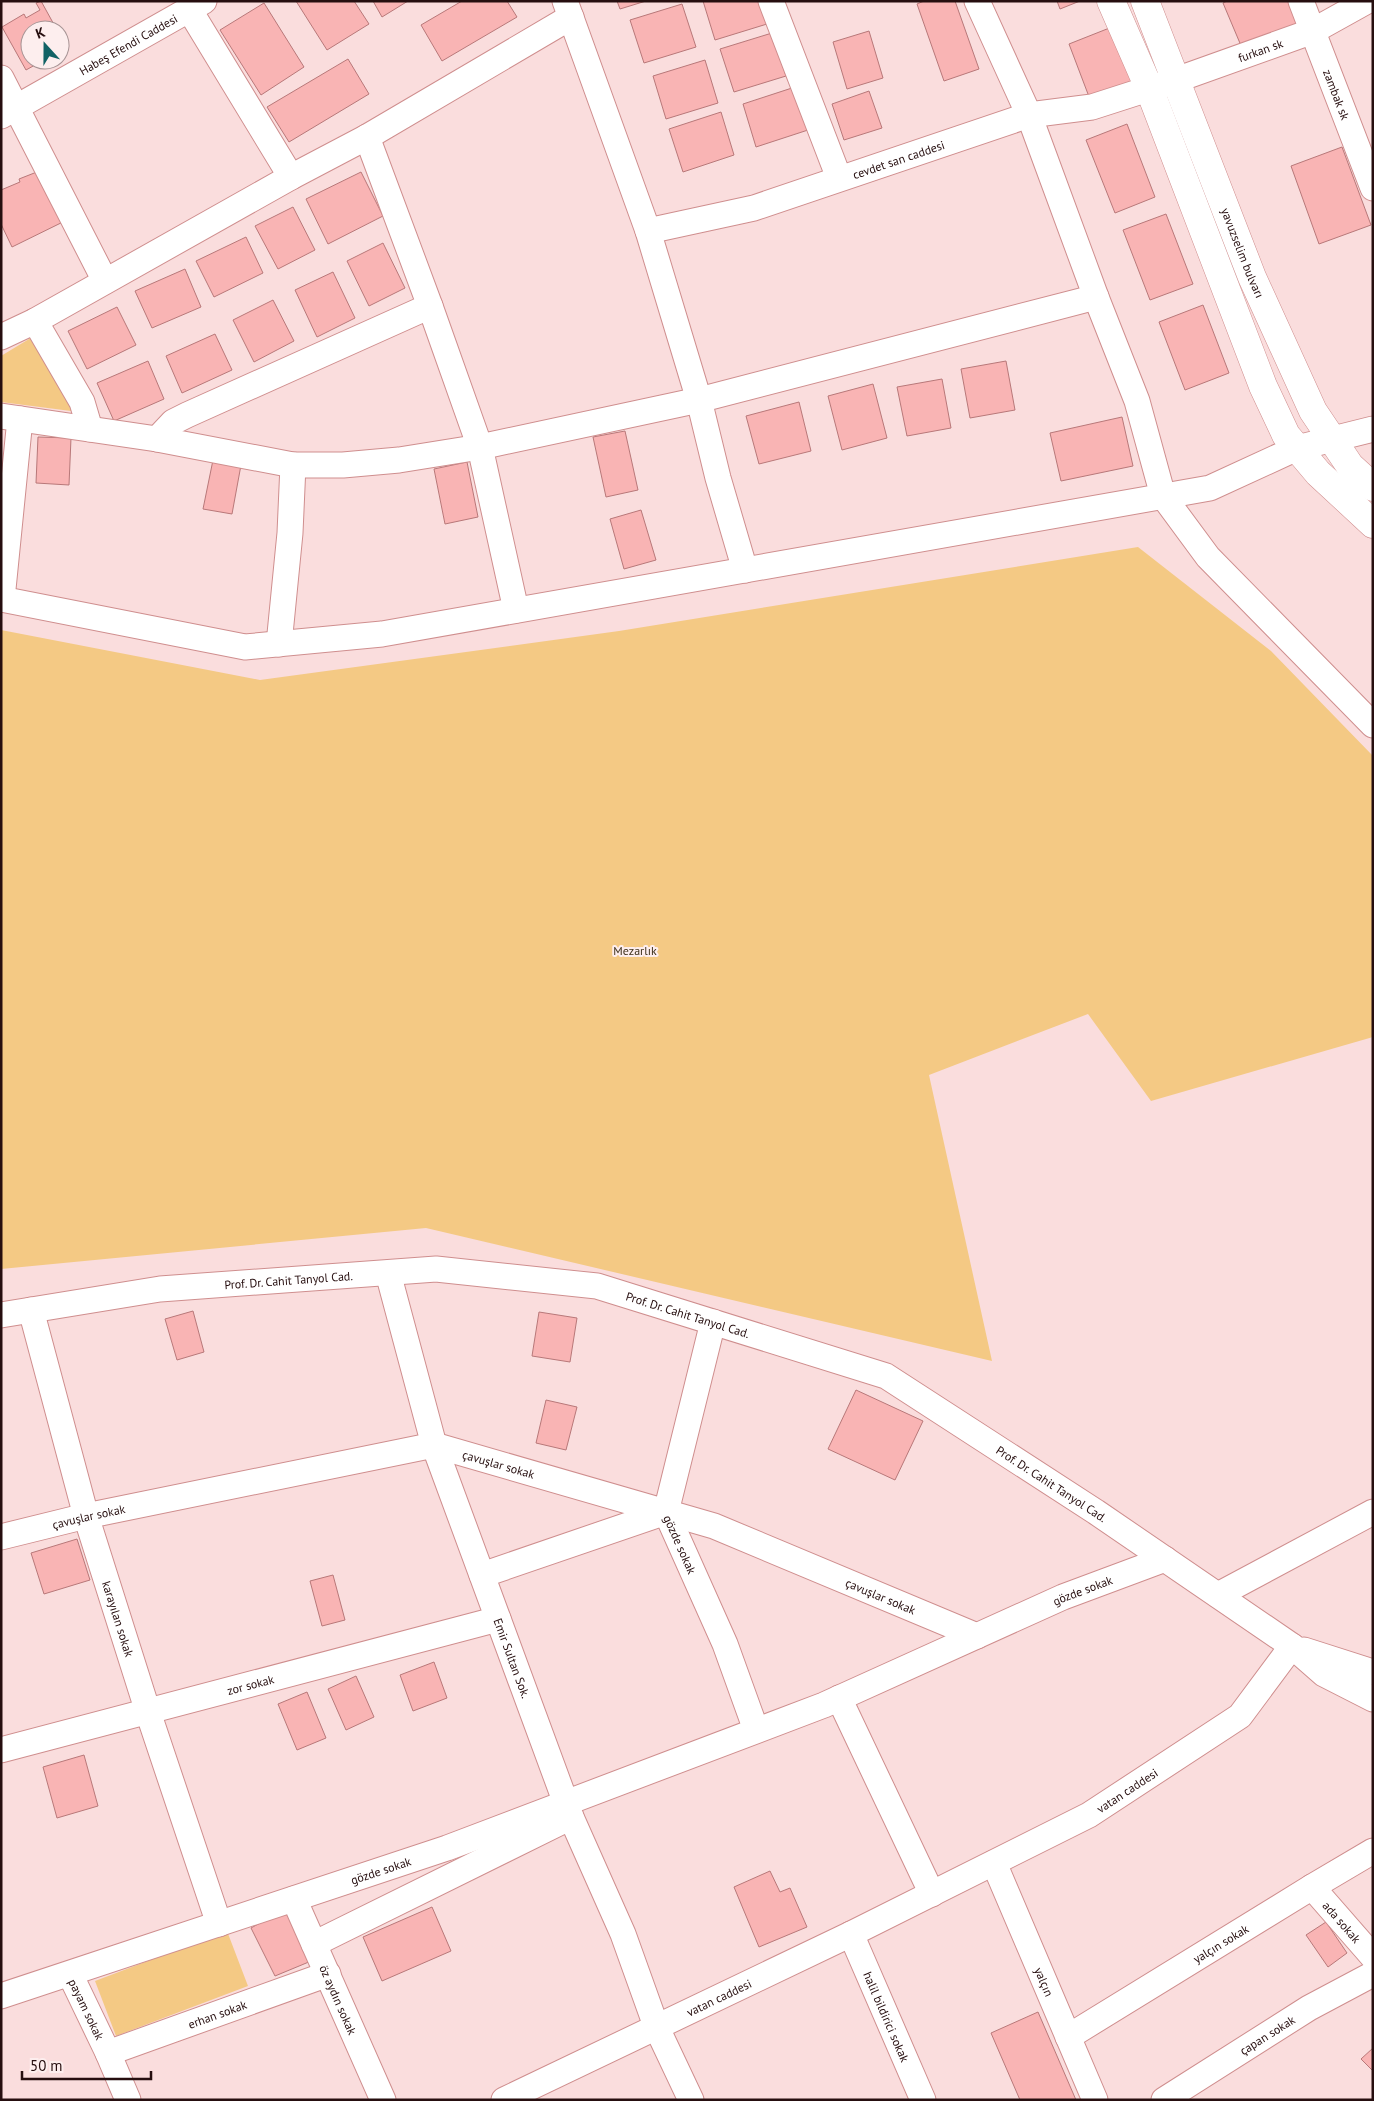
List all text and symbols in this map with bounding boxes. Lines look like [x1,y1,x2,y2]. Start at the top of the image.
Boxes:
street label: Habeş Efendi Caddesi [76,10,180,78]
north arrow [20,20,70,70]
text: K [33,23,48,43]
street label: furkan sk [1236,35,1285,65]
street label: zambak sk [1320,67,1354,122]
street label: cevdet san caddesi [851,137,946,182]
street label: yavuzselim bulvarı [1218,205,1268,300]
park label: Mezarlık [613,943,657,958]
street label: Prof. Dr. Cahit Tanyol Cad. [224,1268,353,1292]
street label: Prof. Dr. Cahit Tanyol Cad. [624,1288,752,1341]
street label: Prof. Dr. Cahit Tanyol Cad. [994,1442,1110,1525]
street label: çavuşlar sokak [461,1446,537,1481]
street label: çavuşlar sokak [50,1501,127,1532]
street label: gözde sokak [661,1512,700,1576]
street label: gözde sokak [1050,1572,1115,1608]
street label: çavuşlar sokak [844,1574,918,1617]
street label: karayılan sokak [99,1579,138,1659]
street label: Emir Sultan Sok. [491,1616,534,1700]
street label: zor sokak [225,1671,276,1698]
street label: vatan caddesi [1093,1765,1160,1816]
street label: gözde sokak [348,1853,413,1887]
street label: ada sokak [1320,1898,1365,1946]
street label: yalçın sokak [1190,1920,1251,1966]
street label: öz aydın sokak [317,1962,361,2037]
street label: yalçın [1032,1965,1057,1999]
street label: halil bildirici sokak [861,1969,913,2064]
street label: vatan caddesi [684,1975,754,2019]
street label: payam sokak [66,1976,108,2042]
street label: erhan sokak [186,1996,249,2031]
street label: çapan sokak [1237,2011,1298,2058]
scale bar [22,2048,151,2080]
text: 50 m [30,2056,63,2075]

